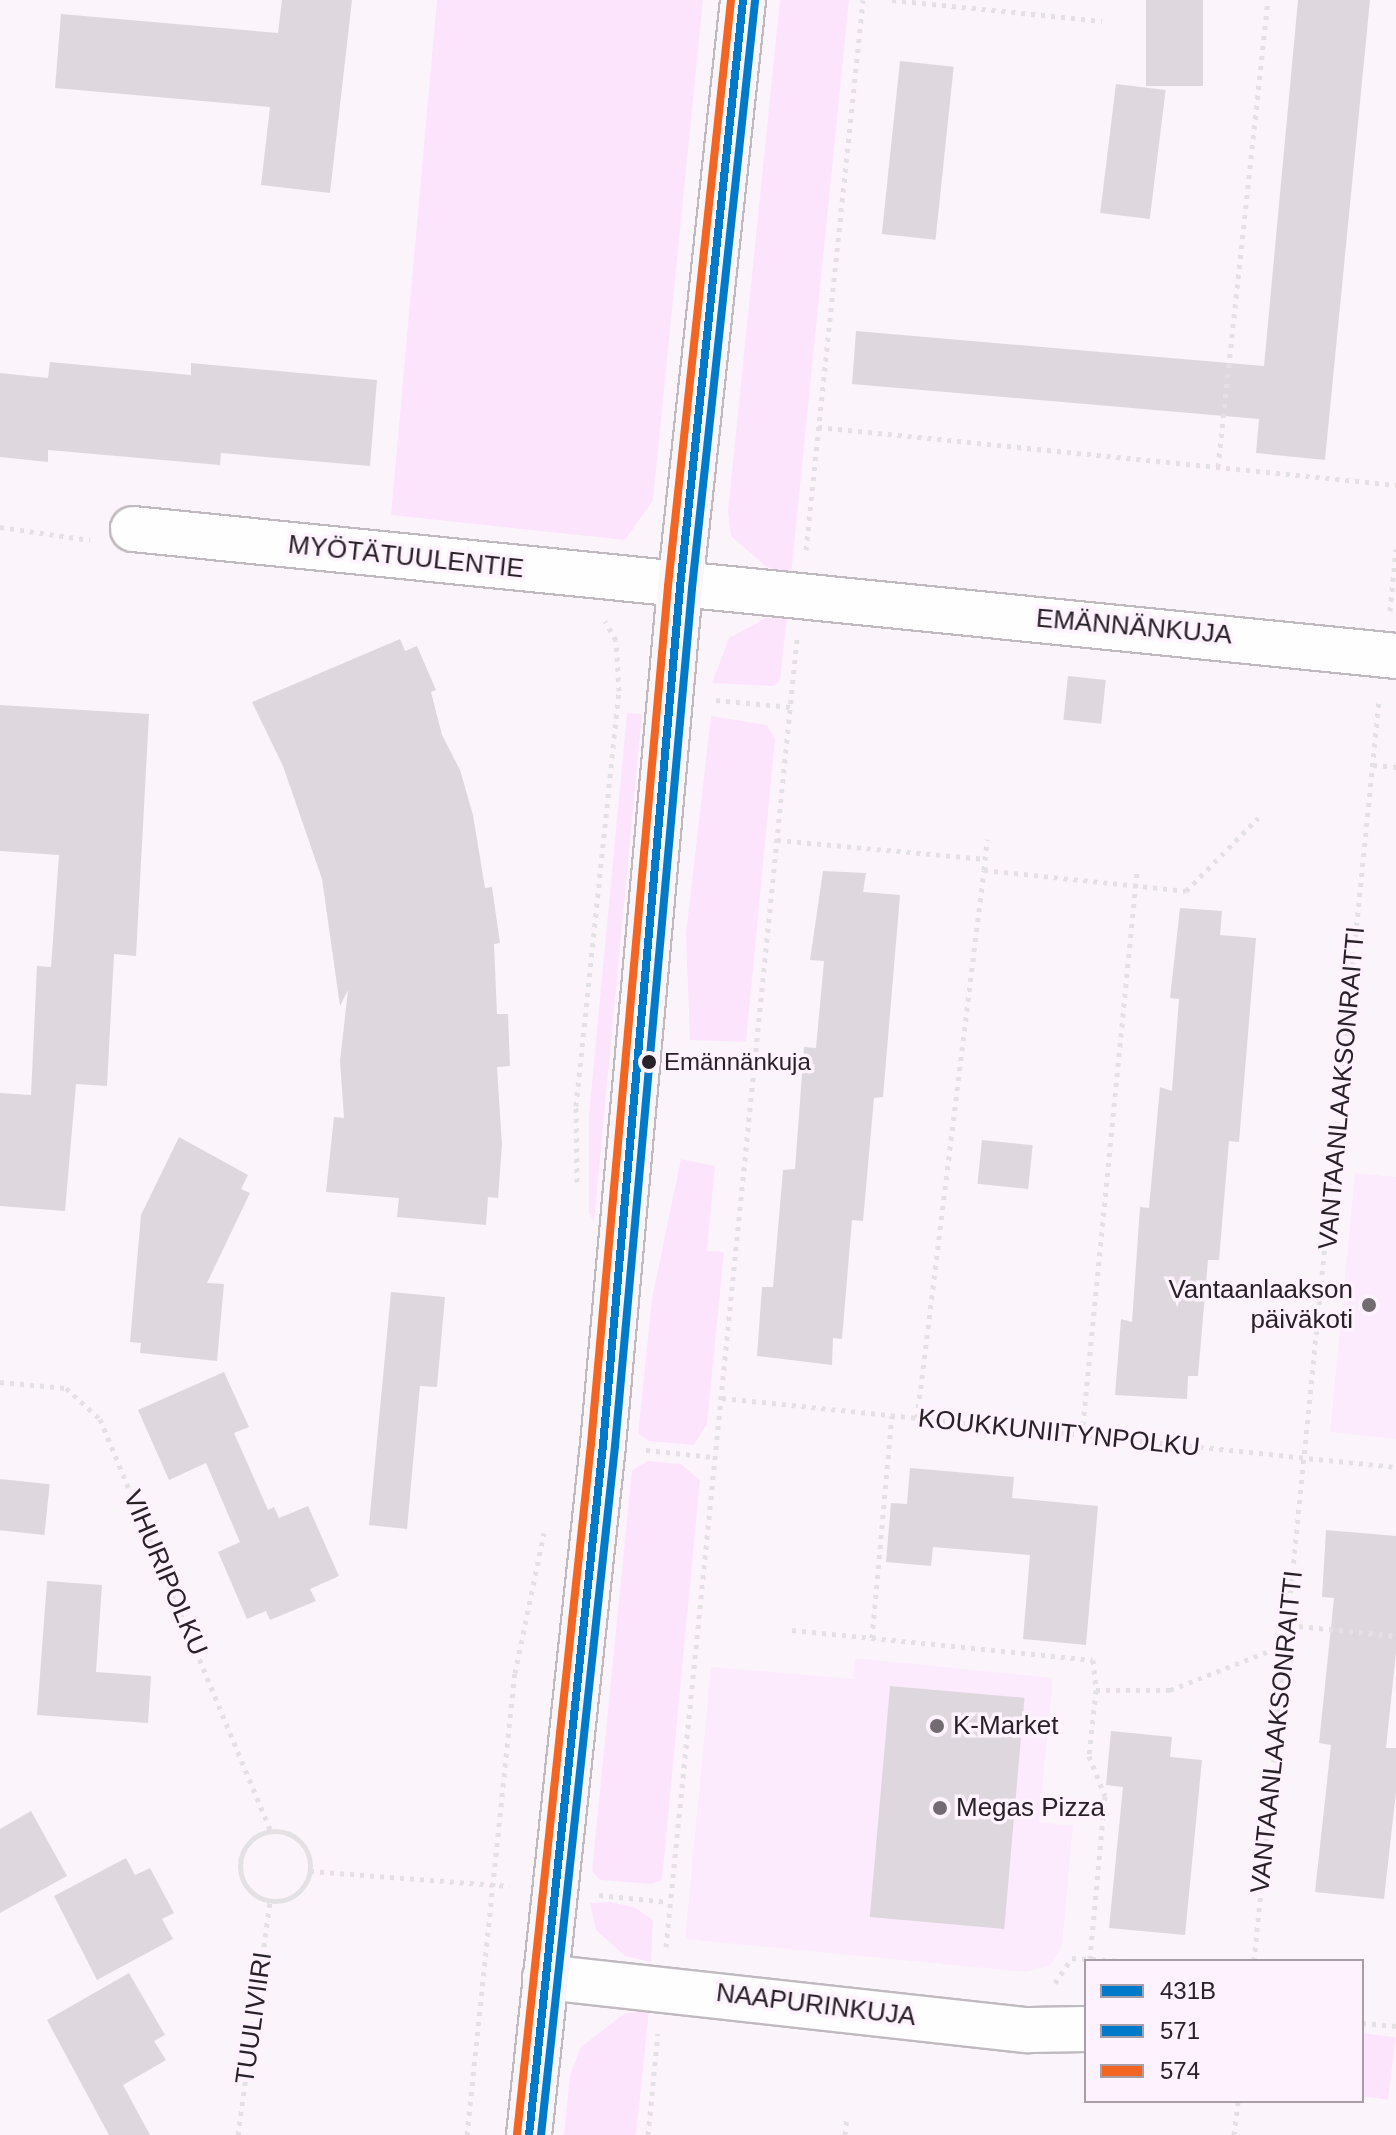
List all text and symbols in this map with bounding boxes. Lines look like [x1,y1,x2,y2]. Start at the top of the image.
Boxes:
street label: MYÖTÄTUULENTIE [287,529,525,585]
street label: EMÄNNÄNKUJA [1035,603,1233,651]
street label: VANTAANLAAKSONRAITTI [1312,925,1372,1251]
place label: Emännänkuja [664,1048,811,1076]
marker: Emännänkuja [641,1054,657,1070]
place label: Vantaanlaakson päiväkoti [1168,1274,1353,1336]
marker: Vantaanlaakson päiväkoti [1360,1296,1378,1314]
street label: KOUKKUNIITYNPOLKU [917,1403,1201,1463]
street label: VIHURIPOLKU [116,1486,214,1660]
street label: VANTAANLAAKSONRAITTI [1245,1569,1309,1895]
place label: K-Market [953,1710,1058,1742]
marker: K-Market [928,1717,946,1735]
place label: Megas Pizza [956,1792,1105,1824]
marker: Megas Pizza [931,1799,949,1817]
street label: TUULIVIIRI [229,1950,279,2086]
legend [1084,1959,1364,2103]
street label: NAAPURINKUJA [714,1977,918,2033]
text: 431B [1160,1977,1216,2004]
text: 571 [1160,2017,1200,2044]
text: 574 [1160,2057,1200,2084]

